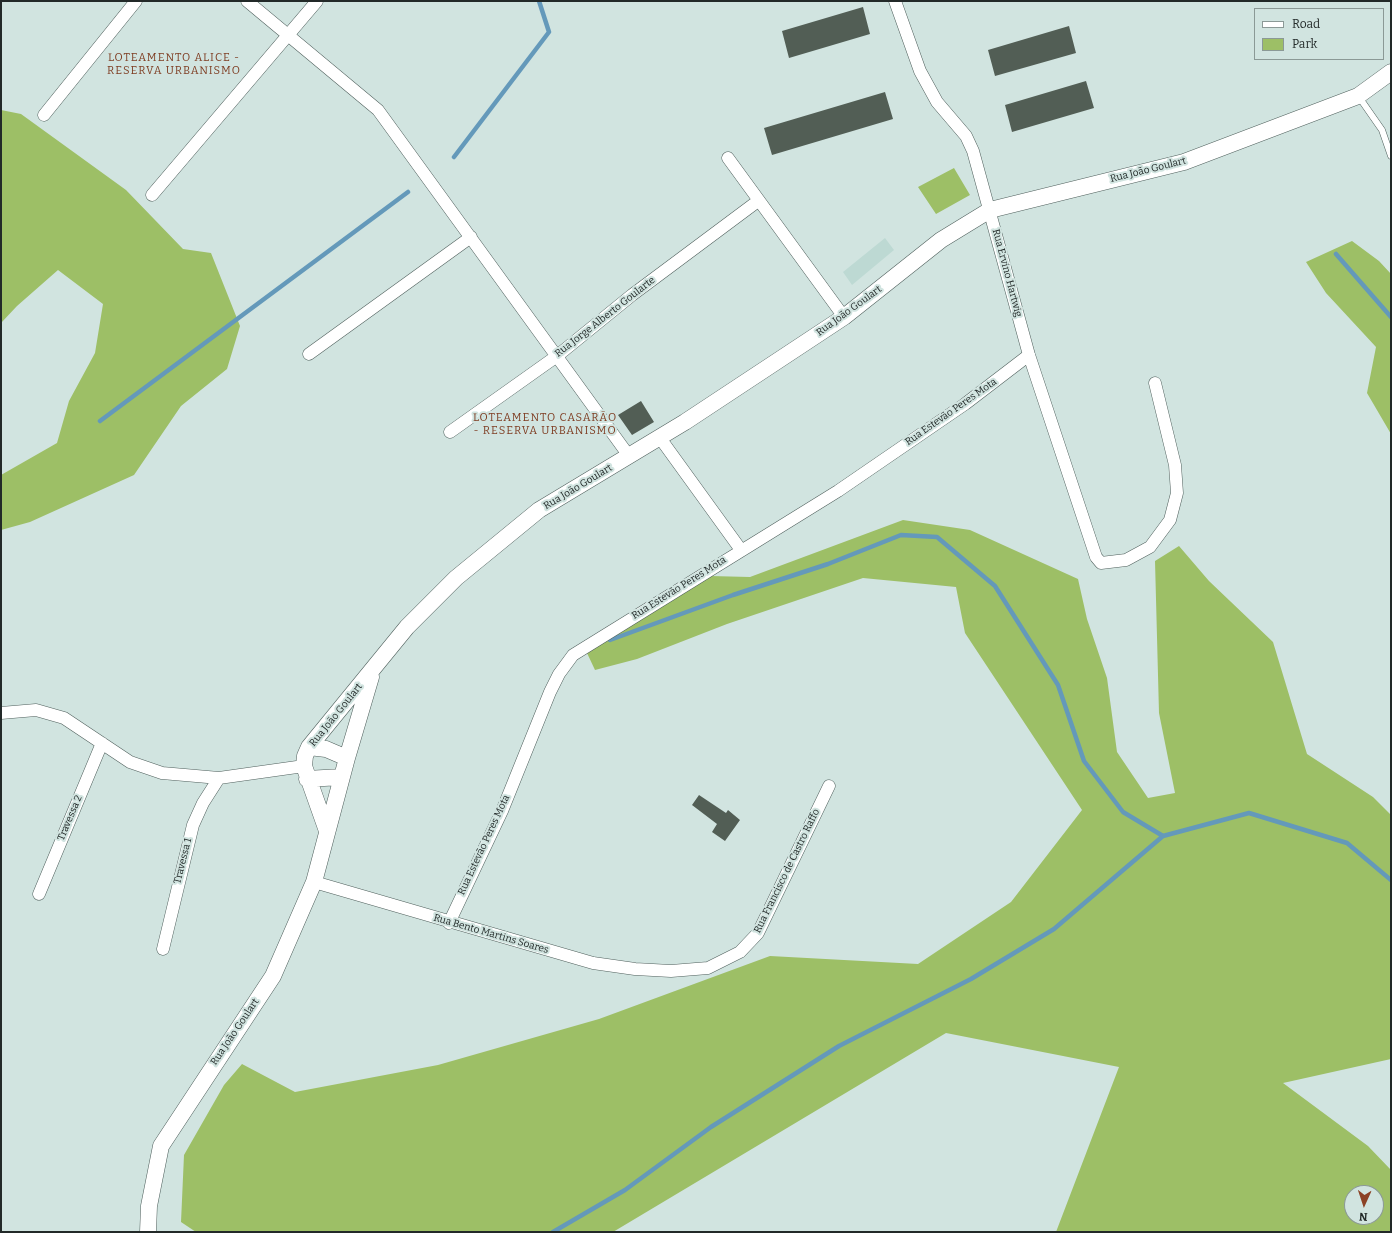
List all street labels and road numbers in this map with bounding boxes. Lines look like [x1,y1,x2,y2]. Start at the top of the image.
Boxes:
street label: Rua João Goulart [1109,155,1187,185]
street label: Rua Ervino Hartwig [989,228,1025,318]
street label: Rua Jorge Alberto Goularte [553,274,657,360]
street label: Rua João Goulart [814,283,884,339]
street label: Rua Estevão Peres Mota [903,376,999,448]
street label: Rua João Goulart [542,462,614,512]
street label: Rua Estevão Peres Mota [630,554,728,622]
street label: Rua João Goulart [307,681,365,749]
street label: Rua Estevão Peres Mota [455,793,513,897]
street label: Travessa 2 [55,794,85,842]
street label: Rua Francisco de Castro Raffo [752,807,822,935]
street label: Travessa 1 [172,837,194,885]
street label: Rua Bento Martins Soares [432,912,550,956]
street label: Rua João Goulart [208,996,262,1068]

